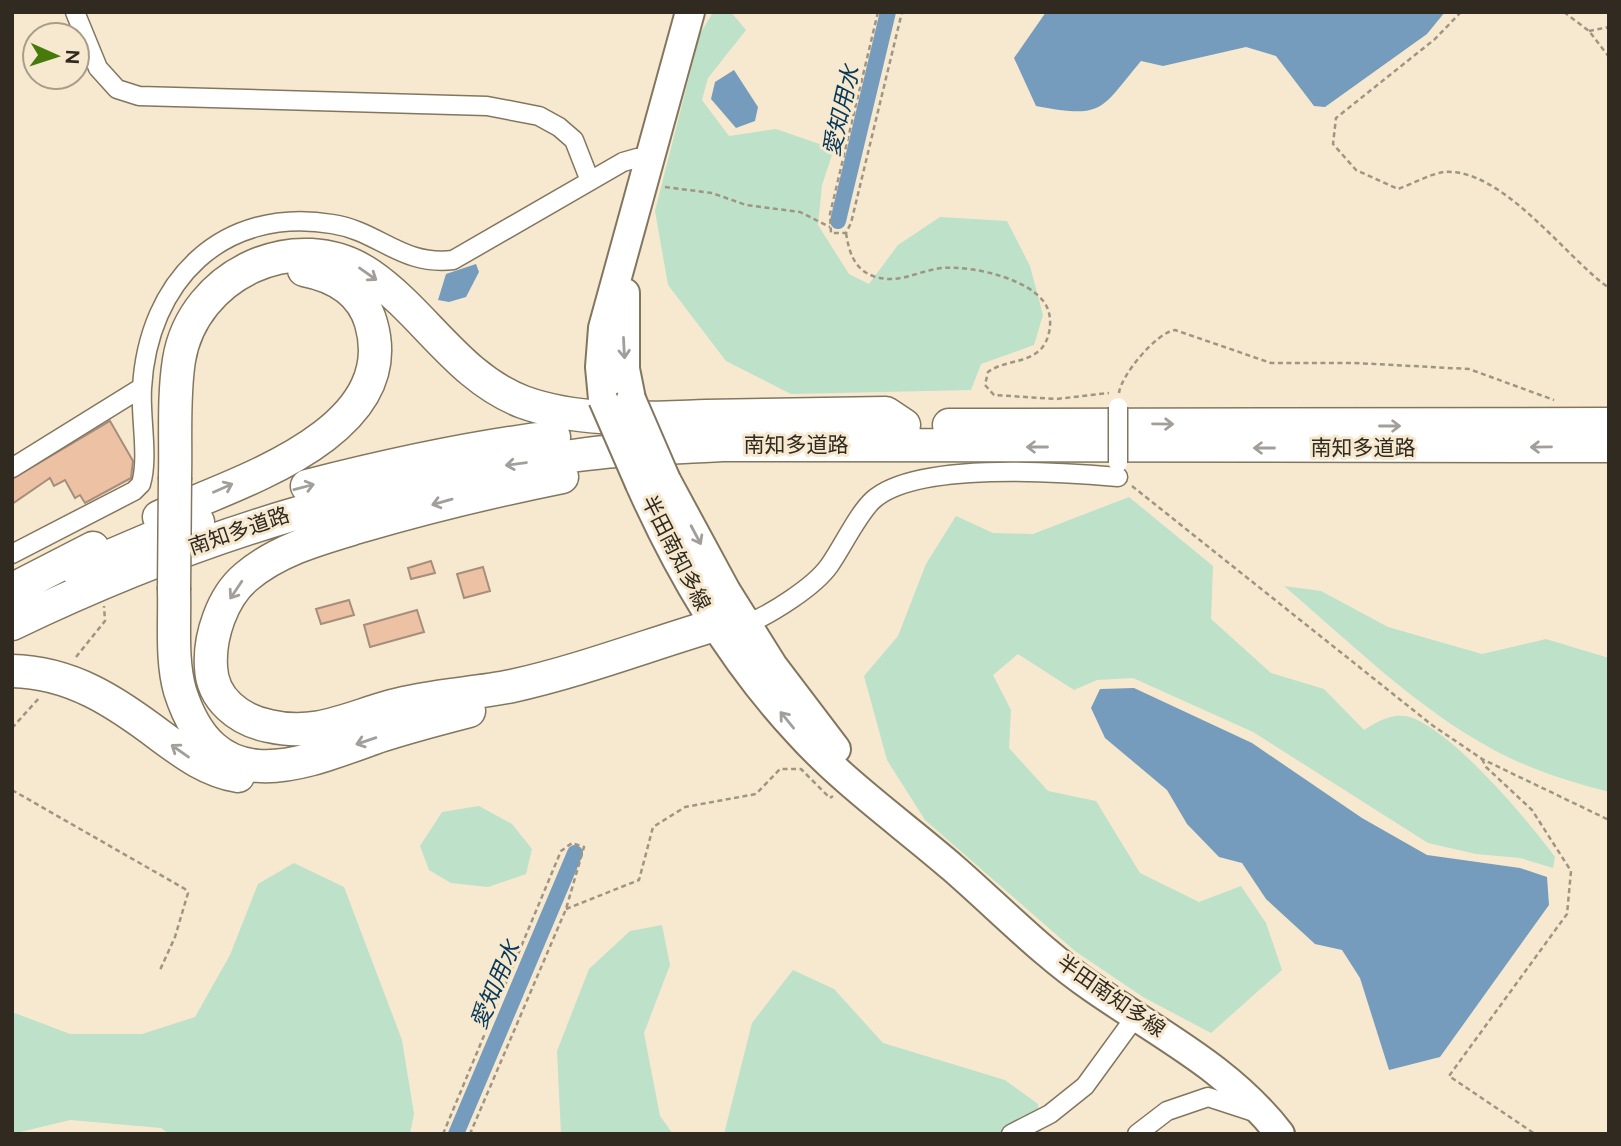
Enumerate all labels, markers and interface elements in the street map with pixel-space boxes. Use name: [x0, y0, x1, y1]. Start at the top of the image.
north arrow: [21, 21, 91, 91]
text: N: [61, 49, 84, 65]
water label: 愛知用水: [817, 60, 866, 159]
one-way arrow: [358, 267, 377, 281]
one-way arrow: [618, 336, 631, 359]
one-way arrow: [1151, 417, 1174, 431]
one-way arrow: [1378, 419, 1401, 433]
street label: 南知多道路: [744, 432, 849, 457]
street label: 南知多道路: [1311, 435, 1416, 460]
one-way arrow: [1025, 440, 1048, 454]
one-way arrow: [1529, 440, 1552, 454]
one-way arrow: [1253, 441, 1276, 455]
one-way arrow: [505, 458, 528, 471]
one-way arrow: [292, 480, 315, 493]
one-way arrow: [212, 481, 233, 494]
street label: 半田南知多線: [637, 491, 716, 615]
one-way arrow: [431, 496, 454, 509]
street label: 南知多道路: [185, 502, 293, 559]
one-way arrow: [689, 525, 703, 545]
one-way arrow: [229, 579, 243, 599]
one-way arrow: [780, 711, 795, 729]
one-way arrow: [356, 736, 378, 748]
one-way arrow: [171, 744, 190, 758]
water label: 愛知用水: [464, 934, 527, 1033]
street label: 半田南知多線: [1053, 949, 1170, 1042]

